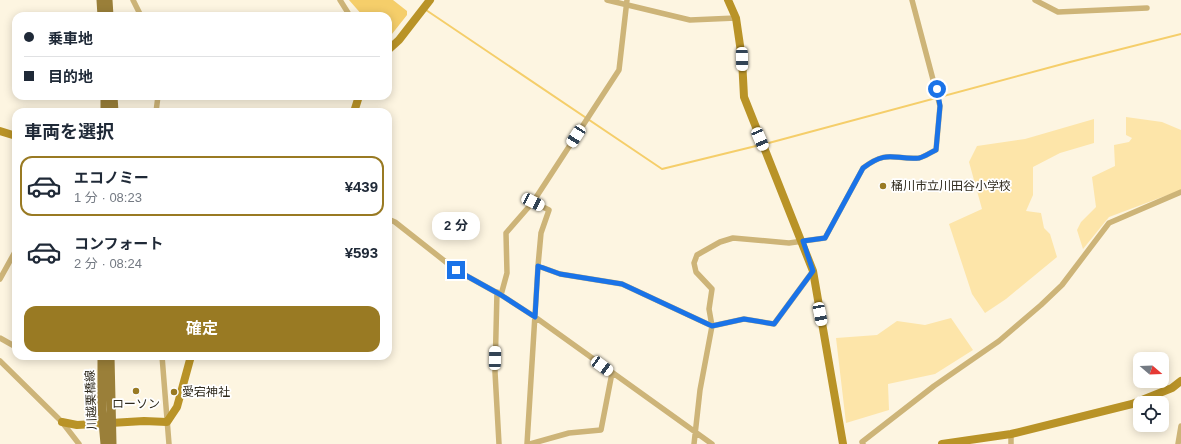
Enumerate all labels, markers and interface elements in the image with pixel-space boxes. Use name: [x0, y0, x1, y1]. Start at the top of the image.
text: 乗車地: [48, 30, 93, 47]
car: [736, 47, 748, 71]
text: 目的地: [48, 68, 93, 85]
route start: [928, 80, 946, 98]
text: 車両を選択: [24, 122, 114, 142]
car: [564, 123, 588, 149]
car: [750, 126, 770, 152]
icon: car: [26, 168, 62, 204]
text: エコノミー: [74, 169, 149, 186]
text: ¥439: [345, 178, 378, 195]
place label: 桶川市立川田谷小学校: [891, 179, 1011, 193]
marker: 桶川市立川田谷小学校: [878, 181, 888, 191]
text: 1 分 · 08:23: [74, 190, 142, 205]
car: [520, 191, 546, 213]
callout: 2 分: [432, 212, 480, 240]
text: 2 分: [444, 218, 468, 233]
icon: car: [26, 234, 62, 270]
text: コンフォート: [74, 235, 164, 252]
text: ¥593: [345, 244, 378, 261]
text: 2 分 · 08:24: [74, 256, 142, 271]
route end: [447, 261, 465, 279]
car: [812, 301, 828, 327]
button: 確定: [24, 306, 380, 352]
car: [489, 346, 501, 370]
north arrow: [1133, 352, 1169, 388]
map controls: [1133, 352, 1169, 432]
car: [589, 354, 615, 378]
street label: 川越栗橋線: [83, 370, 99, 430]
place label: 愛宕神社: [182, 385, 230, 399]
marker: ローソン: [131, 386, 141, 396]
marker: 愛宕神社: [169, 387, 179, 397]
button: locate: [1133, 396, 1169, 432]
place label: ローソン: [112, 397, 160, 411]

